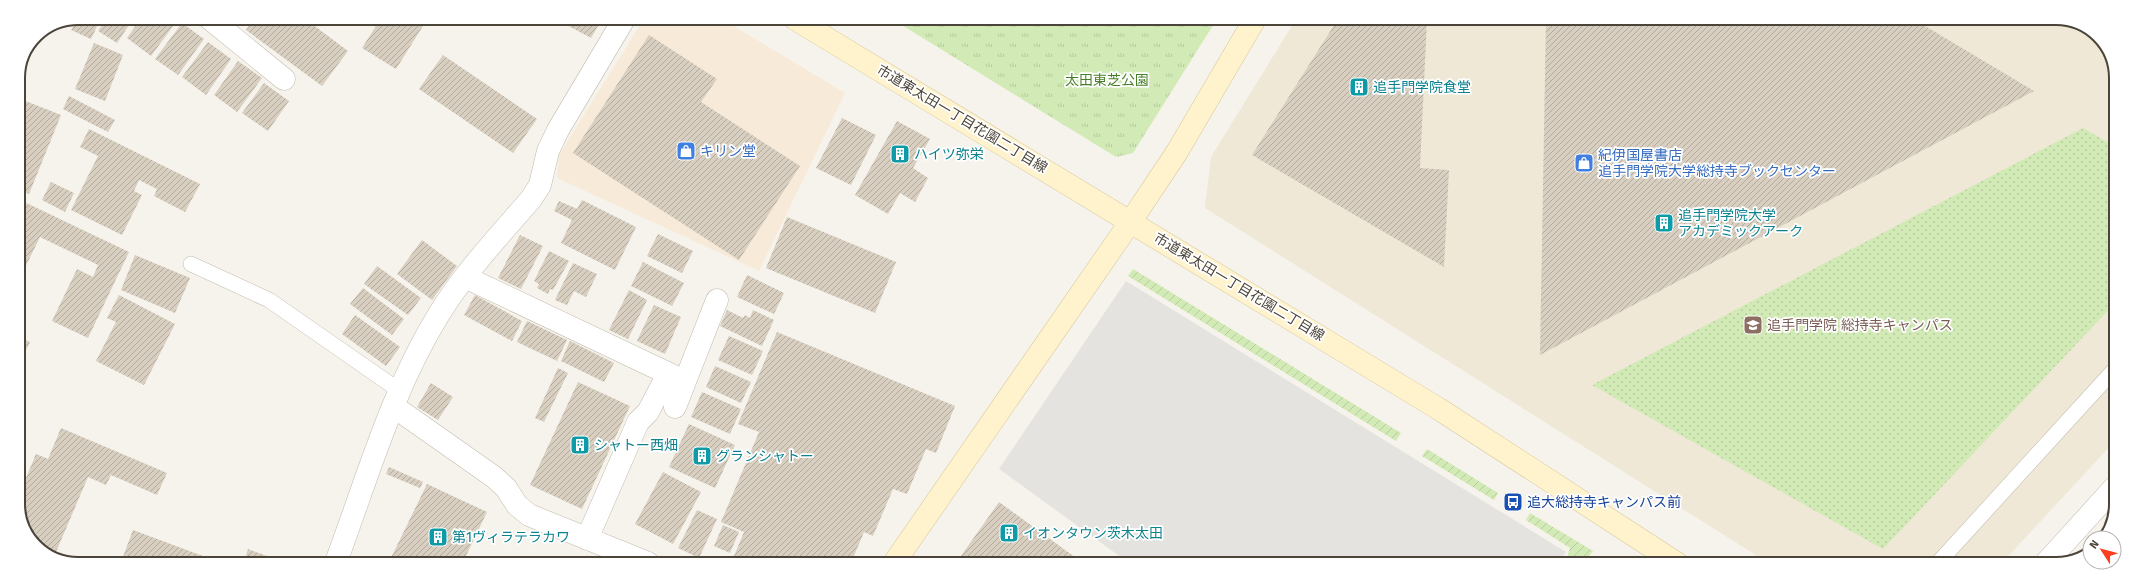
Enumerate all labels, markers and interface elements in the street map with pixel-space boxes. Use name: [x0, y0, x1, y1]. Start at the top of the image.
street label: 市道東太田一丁目花園二丁目線: [874, 61, 1050, 177]
park label: 太田東芝公園: [1065, 72, 1149, 89]
building icon: 追手門学院食堂: [1348, 76, 1370, 98]
place label: 追手門学院食堂: [1373, 79, 1471, 96]
shop icon: キリン堂: [675, 140, 697, 162]
place label: キリン堂: [700, 143, 756, 160]
building icon: ハイツ弥栄: [889, 143, 911, 165]
place label: ハイツ弥栄: [914, 146, 984, 163]
place label: 紀伊国屋書店 追手門学院大学総持寺ブックセンター: [1598, 147, 1836, 180]
shop icon: 紀伊国屋書店 追手門学院大学総持寺ブックセンター: [1573, 152, 1595, 174]
place label: 追手門学院大学 アカデミックアーク: [1678, 207, 1803, 240]
building icon: 追手門学院大学 アカデミックアーク: [1653, 212, 1675, 234]
street label: 市道東太田一丁目花園二丁目線: [1151, 229, 1327, 345]
school or university icon: 追手門学院 総持寺キャンパス: [1742, 314, 1764, 336]
place label: 追手門学院 総持寺キャンパス: [1767, 317, 1953, 334]
building icon: シャトー西畑: [569, 434, 591, 456]
place label: シャトー西畑: [594, 437, 678, 454]
building icon: グランシャトー: [691, 445, 713, 467]
place label: グランシャトー: [716, 448, 814, 465]
bus stop icon: 追大総持寺キャンパス前: [1502, 491, 1524, 513]
place label: 追大総持寺キャンパス前: [1527, 494, 1681, 511]
building icon: イオンタウン茨木太田: [998, 522, 1020, 544]
place label: イオンタウン茨木太田: [1023, 525, 1163, 542]
building icon: 第1ヴィラテラカワ: [427, 526, 449, 548]
place label: 第1ヴィラテラカワ: [452, 529, 570, 546]
north arrow: [2082, 530, 2122, 570]
text: N: [2087, 538, 2102, 551]

